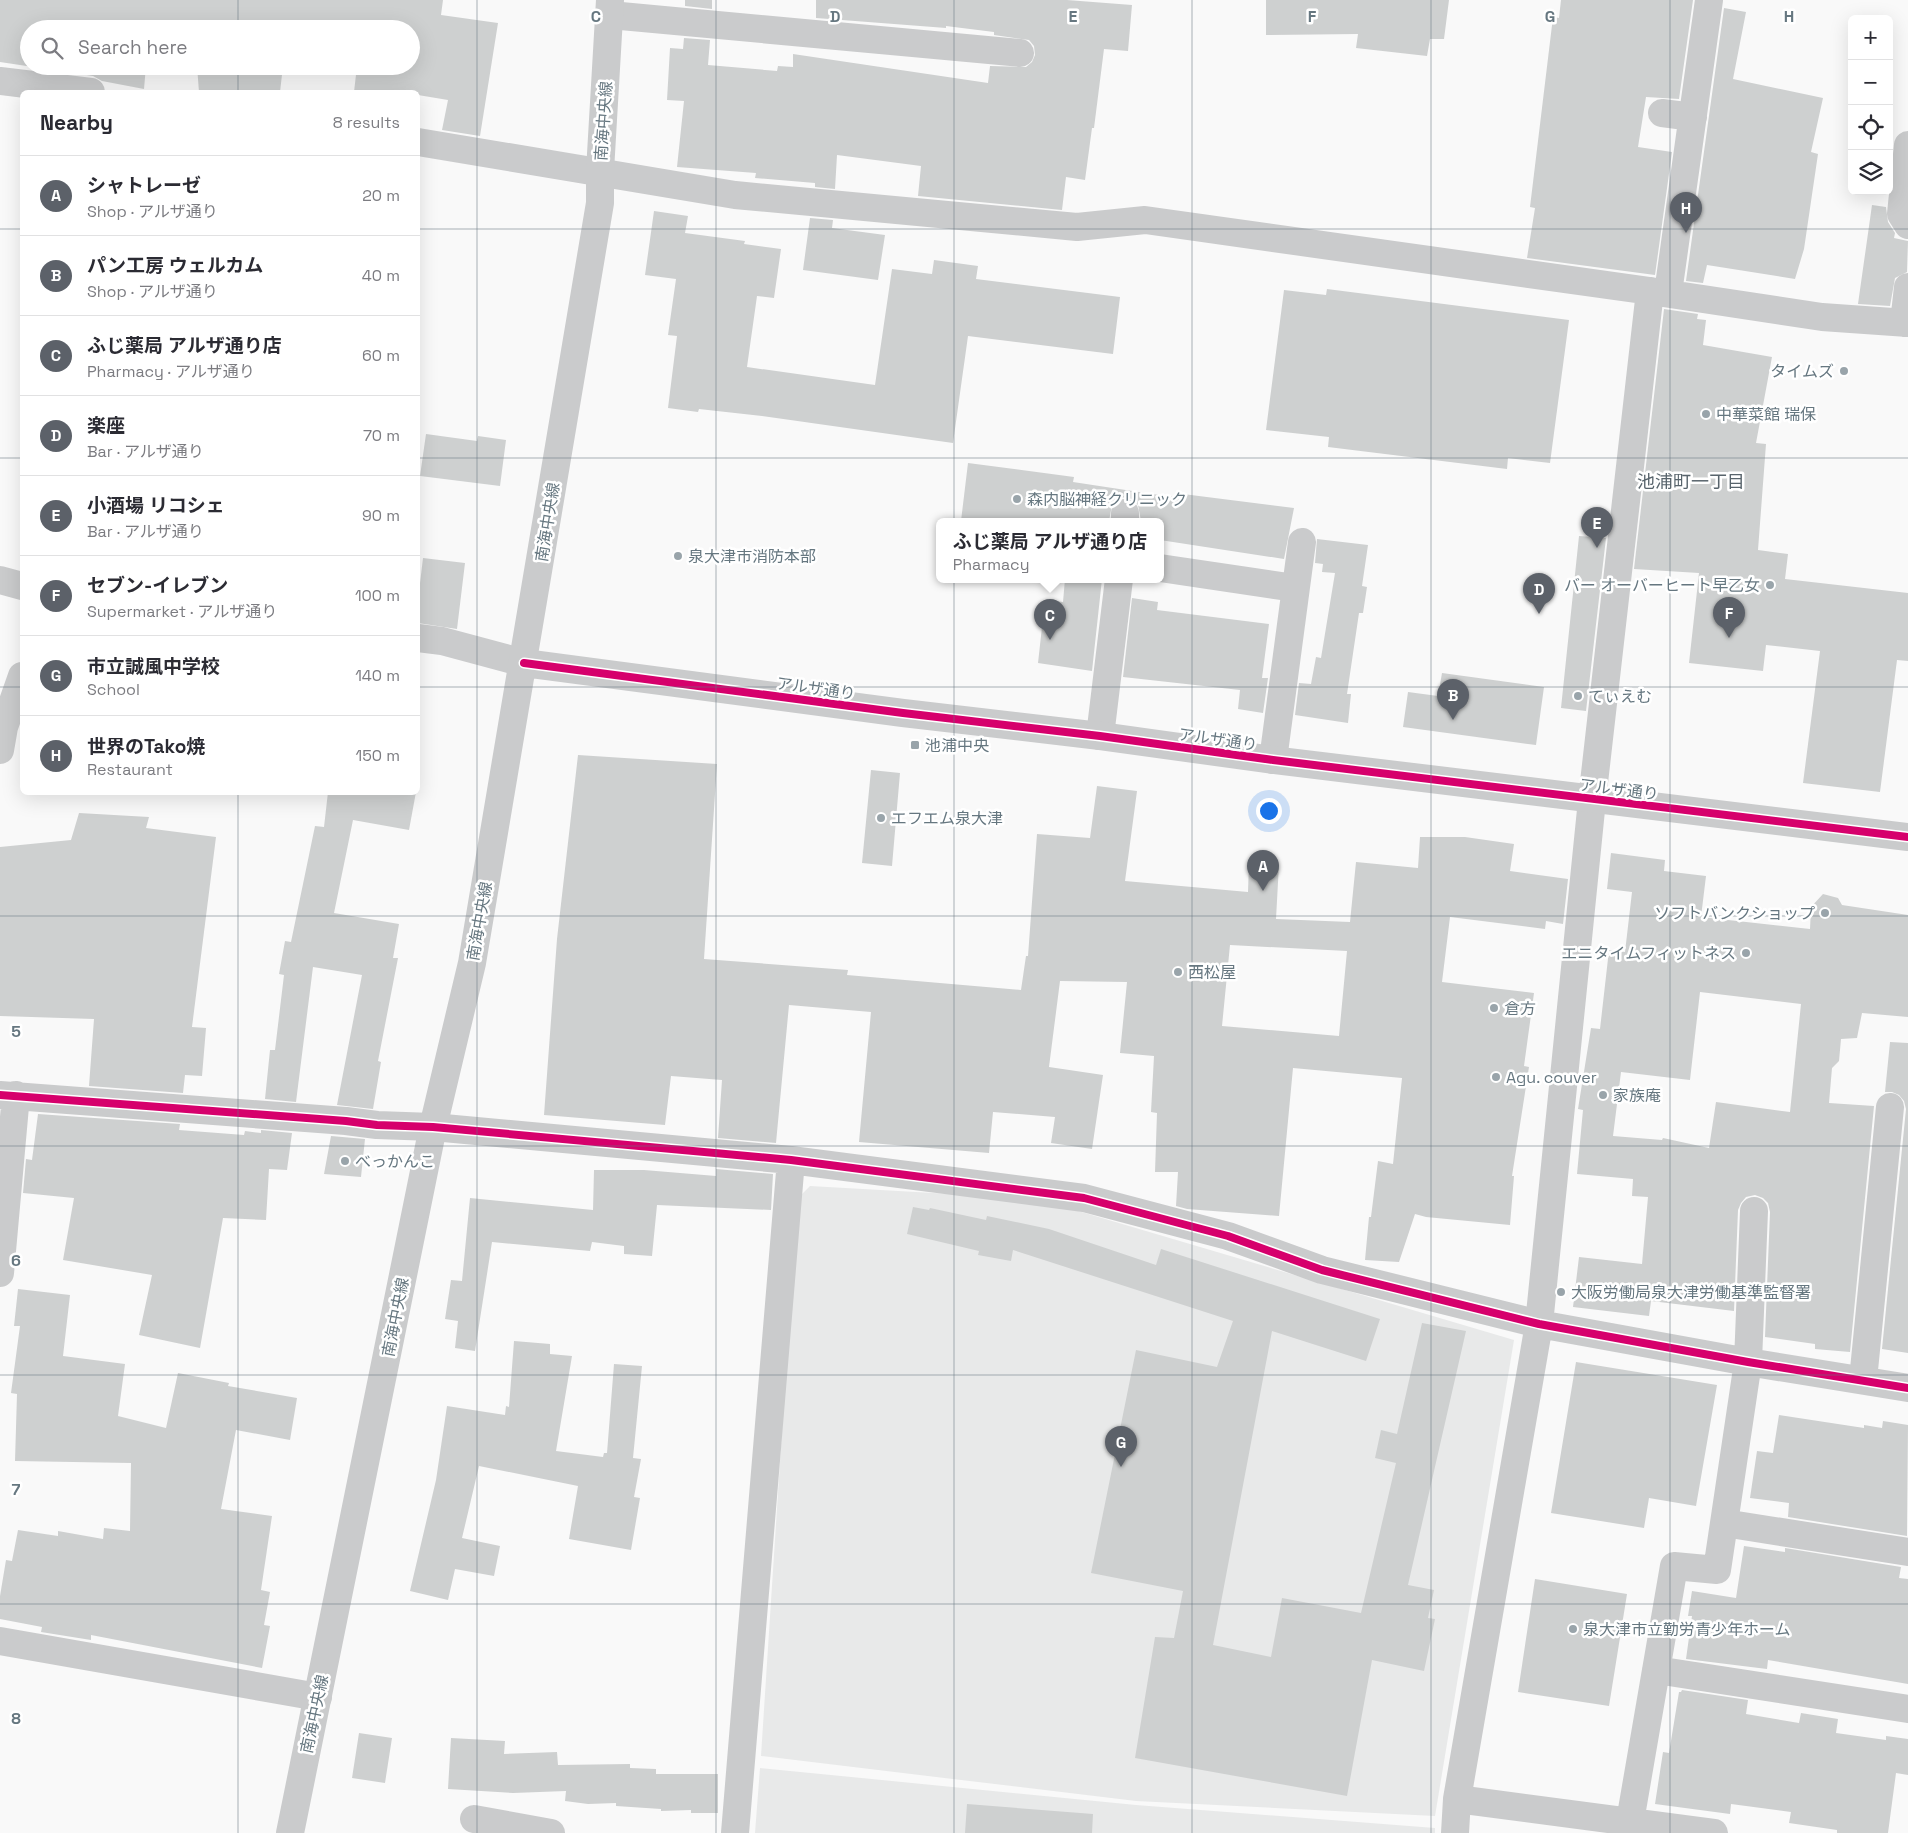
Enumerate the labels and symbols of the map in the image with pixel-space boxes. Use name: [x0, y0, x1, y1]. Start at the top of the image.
text: C: [591, 6, 601, 27]
text: D: [830, 6, 840, 27]
text: E: [1069, 6, 1078, 27]
text: F: [1308, 6, 1317, 27]
text: G: [1545, 6, 1555, 27]
text: H: [1784, 6, 1794, 27]
street label: 南海中央線: [590, 80, 617, 162]
pin: H: [1670, 192, 1702, 233]
place label: タイムズ: [1770, 361, 1834, 382]
marker: タイムズ: [1838, 365, 1850, 377]
place label: 中華菜館 瑞保: [1716, 404, 1816, 425]
marker: 中華菜館 瑞保: [1700, 408, 1712, 420]
district label: 池浦町一丁目: [1637, 470, 1745, 493]
street label: 南海中央線: [531, 481, 564, 563]
place label: 森内脳神経クリニック: [1027, 489, 1187, 510]
marker: 森内脳神経クリニック: [1011, 493, 1023, 505]
pin: E: [1581, 507, 1613, 548]
place label: 泉大津市消防本部: [688, 546, 816, 567]
marker: 泉大津市消防本部: [672, 550, 684, 562]
pin: D: [1523, 573, 1555, 614]
place label: バー オーバーヒート早乙女: [1564, 575, 1760, 596]
marker: バー オーバーヒート早乙女: [1764, 579, 1776, 591]
pin: F: [1713, 597, 1745, 638]
pin: C: [1034, 599, 1066, 640]
street label: アルザ通り: [775, 673, 857, 704]
pin: B: [1437, 679, 1469, 720]
place label: てぃえむ: [1588, 686, 1652, 707]
marker: てぃえむ: [1572, 690, 1584, 702]
street label: アルザ通り: [1177, 724, 1259, 755]
place label: 池浦中央: [925, 735, 989, 756]
marker: 池浦中央: [909, 739, 921, 751]
street label: アルザ通り: [1578, 774, 1660, 805]
your location: [1256, 798, 1282, 824]
place label: エフエム泉大津: [891, 808, 1003, 829]
marker: エフエム泉大津: [875, 812, 887, 824]
pin: A: [1247, 850, 1279, 891]
street label: 南海中央線: [462, 880, 497, 962]
place label: ソフトバンクショップ: [1654, 903, 1815, 924]
marker: ソフトバンクショップ: [1819, 907, 1831, 919]
place label: エニタイムフィットネス: [1562, 943, 1736, 964]
marker: エニタイムフィットネス: [1740, 947, 1752, 959]
place label: 西松屋: [1188, 962, 1236, 983]
marker: 西松屋: [1172, 966, 1184, 978]
place label: 倉方: [1504, 998, 1536, 1019]
marker: 倉方: [1488, 1002, 1500, 1014]
text: 5: [11, 1021, 21, 1042]
place label: Agu. couver: [1506, 1067, 1597, 1088]
marker: Agu. couver: [1490, 1071, 1502, 1083]
place label: 家族庵: [1613, 1085, 1661, 1106]
marker: 家族庵: [1597, 1089, 1609, 1101]
place label: べっかんこ: [355, 1151, 435, 1172]
marker: べっかんこ: [339, 1155, 351, 1167]
text: 6: [11, 1250, 21, 1271]
street label: 南海中央線: [378, 1276, 413, 1358]
place label: 大阪労働局泉大津労働基準監督署: [1571, 1282, 1811, 1303]
marker: 大阪労働局泉大津労働基準監督署: [1555, 1286, 1567, 1298]
pin: G: [1105, 1426, 1137, 1467]
text: 7: [12, 1479, 21, 1500]
place label: 泉大津市立勤労青少年ホーム: [1583, 1619, 1791, 1640]
marker: 泉大津市立勤労青少年ホーム: [1567, 1623, 1579, 1635]
street label: 南海中央線: [296, 1673, 333, 1755]
text: 8: [11, 1708, 21, 1729]

